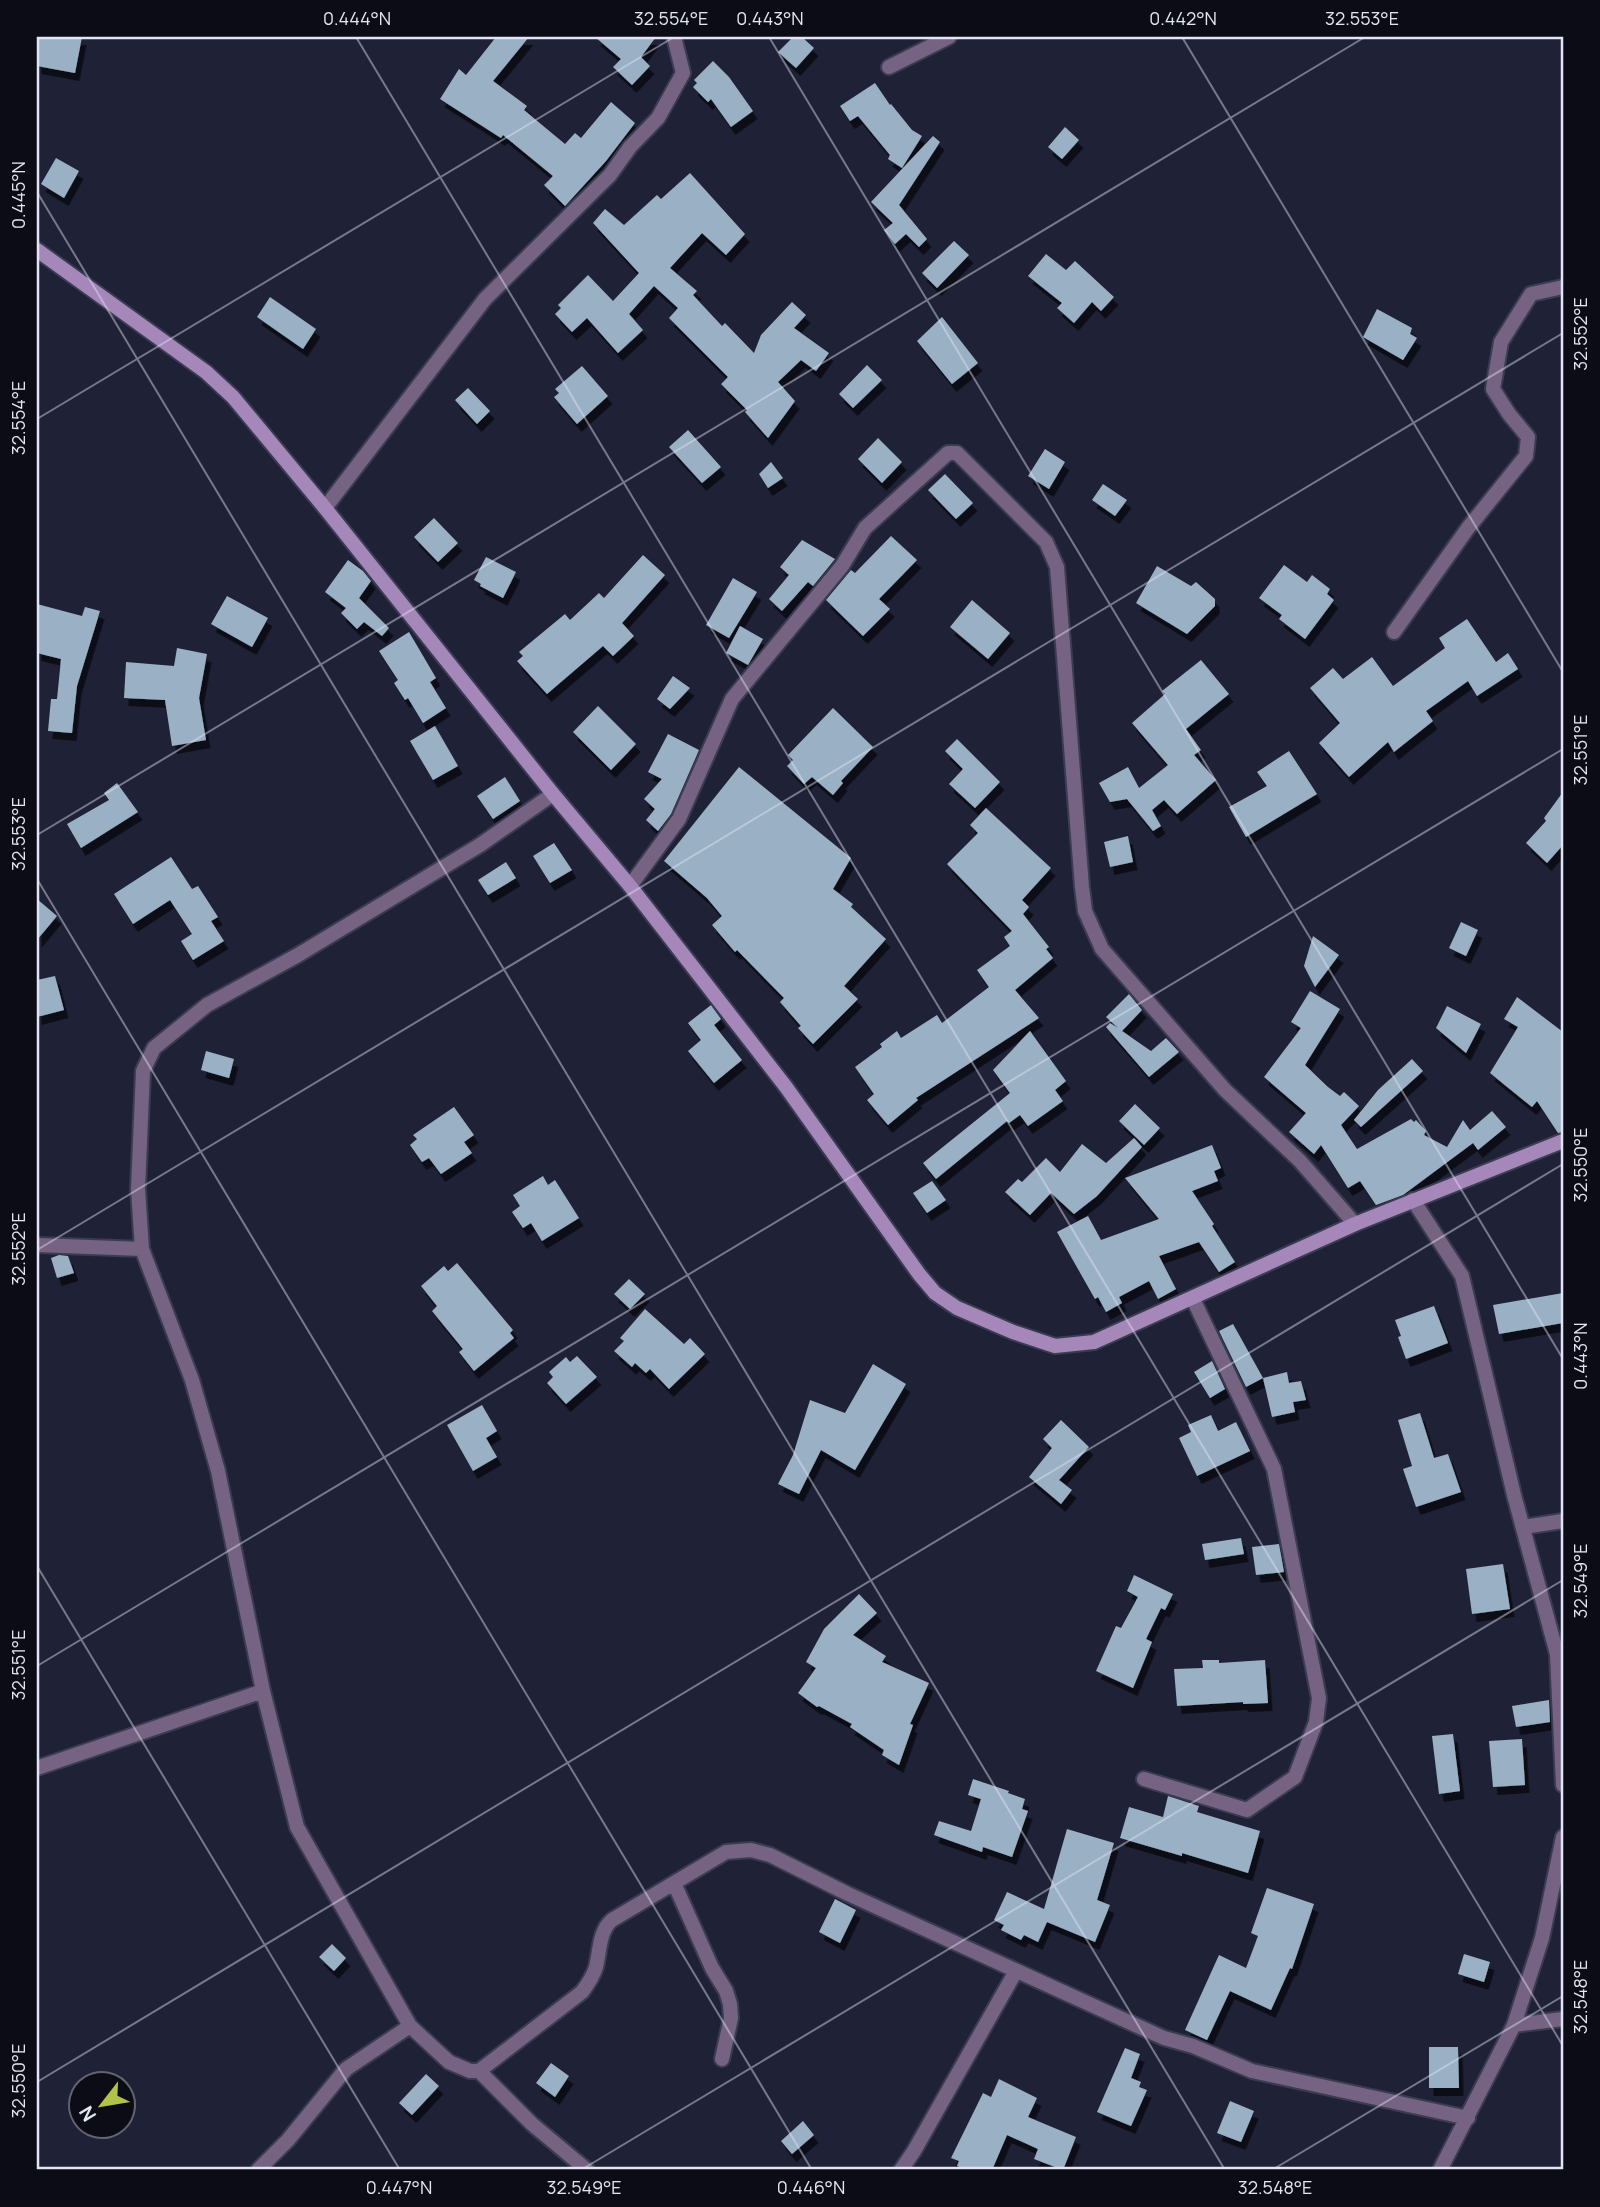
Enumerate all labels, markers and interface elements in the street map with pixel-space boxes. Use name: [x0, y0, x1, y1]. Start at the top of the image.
text: 0.444°N: [323, 6, 391, 30]
text: 32.554°E: [634, 6, 708, 30]
text: 0.443°N: [736, 6, 804, 30]
text: 0.442°N: [1149, 6, 1217, 30]
text: 32.553°E: [1325, 6, 1399, 30]
text: 0.445°N: [6, 161, 30, 229]
text: 32.552°E: [1568, 297, 1592, 371]
text: 32.554°E: [6, 381, 30, 455]
text: 32.551°E: [1568, 715, 1592, 785]
text: 32.553°E: [6, 797, 30, 871]
text: 32.550°E: [1568, 1128, 1592, 1202]
text: 32.552°E: [6, 1212, 30, 1286]
text: 0.443°N: [1568, 1322, 1592, 1390]
text: 32.549°E: [1568, 1543, 1592, 1619]
text: 32.551°E: [6, 1630, 30, 1700]
text: 32.548°E: [1568, 1960, 1592, 2034]
text: 32.550°E: [6, 2044, 30, 2118]
north arrow: [66, 2070, 136, 2140]
text: N: [73, 2101, 102, 2126]
text: 0.447°N: [366, 2175, 432, 2199]
text: 32.549°E: [546, 2175, 622, 2199]
text: 0.446°N: [777, 2175, 845, 2199]
text: 32.548°E: [1238, 2175, 1312, 2199]

